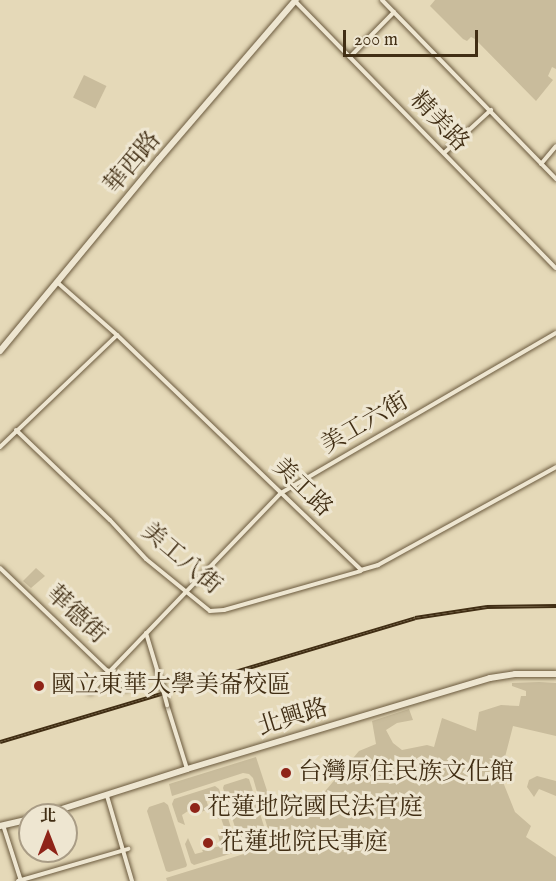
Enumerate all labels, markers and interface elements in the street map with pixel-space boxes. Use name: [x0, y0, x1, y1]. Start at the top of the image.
scale bar: [346, 18, 481, 56]
text: 200 m: [354, 29, 398, 52]
street label: 精美路: [404, 86, 474, 158]
street label: 華西路: [99, 126, 167, 200]
street label: 美工六街: [316, 388, 414, 460]
street label: 美工路: [266, 453, 338, 523]
street label: 美工八街: [135, 517, 227, 601]
street label: 華德街: [40, 580, 112, 650]
place label: 國立東華大學美崙校區: [51, 672, 291, 700]
marker: 國立東華大學美崙校區: [32, 679, 46, 693]
street label: 北興路: [254, 694, 332, 742]
place label: 台灣原住民族文化館: [298, 759, 514, 787]
marker: 台灣原住民族文化館: [279, 766, 293, 780]
place label: 花蓮地院國民法官庭: [207, 794, 423, 822]
marker: 花蓮地院國民法官庭: [188, 801, 202, 815]
north arrow: [18, 803, 78, 863]
text: 北: [40, 807, 56, 827]
place label: 花蓮地院民事庭: [220, 829, 388, 857]
marker: 花蓮地院民事庭: [201, 836, 215, 850]

